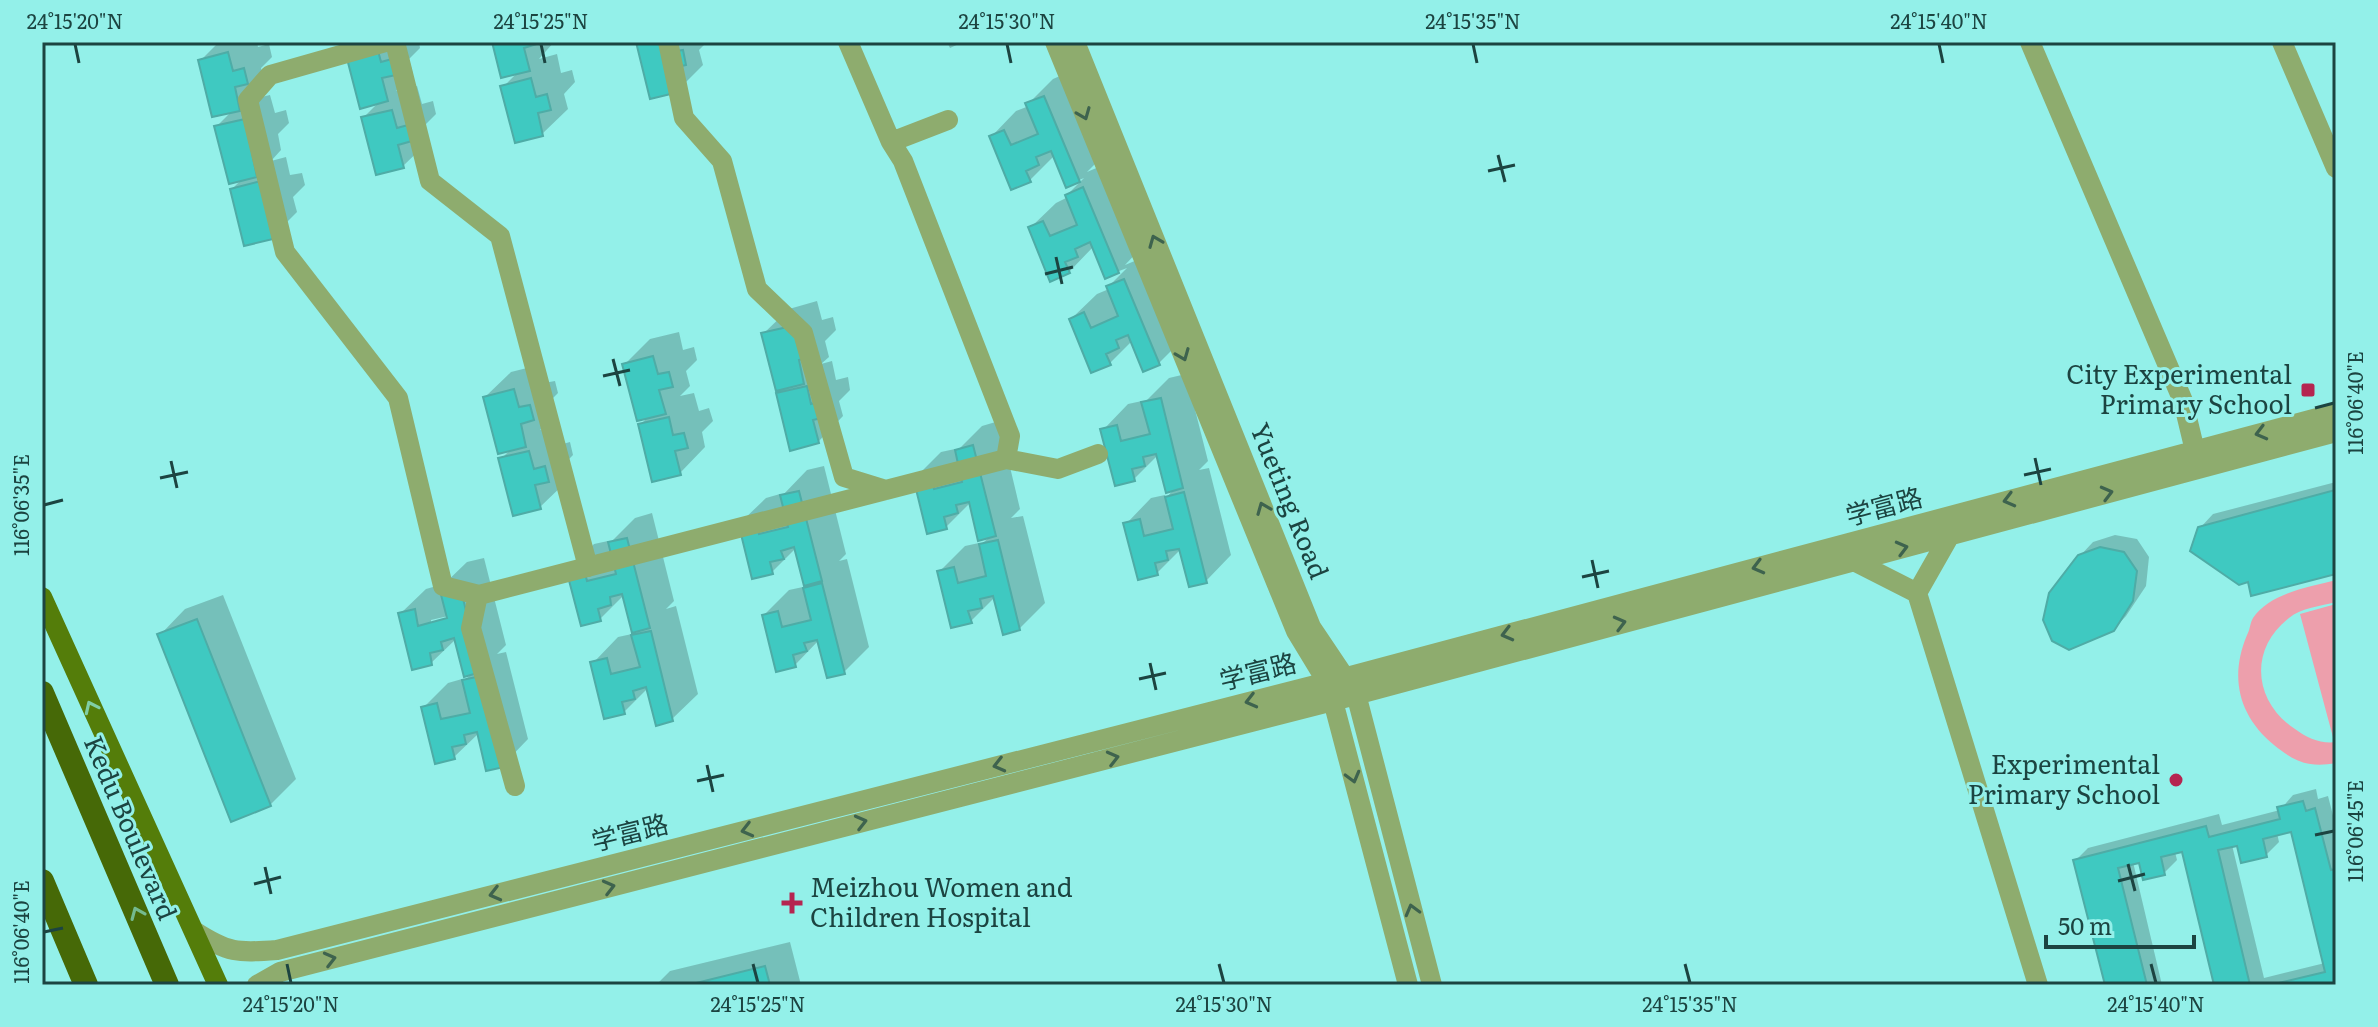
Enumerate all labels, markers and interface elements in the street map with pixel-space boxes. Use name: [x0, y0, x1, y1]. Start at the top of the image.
text: 24°15'20"N: [27, 5, 123, 35]
text: 24°15'25"N: [493, 5, 589, 35]
text: 24°15'30"N: [958, 5, 1056, 35]
text: 24°15'35"N: [1425, 5, 1521, 35]
text: 24°15'40"N: [1890, 5, 1988, 35]
one-way arrow: [1074, 106, 1091, 120]
one-way arrow: [1149, 235, 1165, 249]
one-way arrow: [1173, 347, 1190, 361]
text: 116°06'40"E: [2339, 351, 2369, 455]
place label: City Experimental Primary School: [2066, 353, 2292, 422]
marker: City Experimental Primary School: [2299, 381, 2317, 399]
street label: Yueting Road: [1242, 416, 1340, 584]
one-way arrow: [2254, 424, 2268, 441]
text: 116°06'35"E: [5, 454, 35, 556]
street label: 学富路: [1841, 476, 1926, 534]
one-way arrow: [2099, 486, 2113, 503]
one-way arrow: [2003, 491, 2017, 508]
one-way arrow: [1256, 502, 1273, 516]
one-way arrow: [1895, 541, 1909, 557]
one-way arrow: [1752, 558, 1766, 575]
one-way arrow: [1613, 616, 1627, 632]
one-way arrow: [1500, 625, 1514, 642]
street label: 学富路: [1215, 641, 1300, 698]
one-way arrow: [1245, 692, 1259, 709]
one-way arrow: [85, 701, 101, 716]
street label: Kedu Boulevard: [76, 729, 189, 925]
place label: Experimental Primary School: [1968, 743, 2160, 812]
one-way arrow: [1105, 750, 1119, 767]
one-way arrow: [993, 756, 1007, 773]
one-way arrow: [1344, 769, 1361, 783]
marker: Experimental Primary School: [2167, 771, 2185, 789]
text: 116°06'45"E: [2339, 780, 2369, 882]
street label: 学富路: [587, 802, 672, 859]
one-way arrow: [853, 815, 867, 832]
one-way arrow: [741, 820, 755, 837]
place label: Meizhou Women and Children Hospital: [810, 866, 1073, 935]
text: 116°06'40"E: [5, 880, 35, 984]
one-way arrow: [602, 880, 615, 897]
one-way arrow: [489, 884, 503, 901]
marker: Meizhou Women and Children Hospital: [781, 892, 803, 914]
scale bar: [2046, 899, 2194, 949]
one-way arrow: [1405, 903, 1422, 917]
one-way arrow: [130, 907, 146, 921]
text: 50 m: [2058, 907, 2112, 942]
one-way arrow: [323, 951, 337, 968]
text: 24°15'20"N: [243, 988, 339, 1018]
text: 24°15'25"N: [710, 988, 806, 1018]
text: 24°15'30"N: [1175, 988, 1273, 1018]
text: 24°15'35"N: [1642, 988, 1738, 1018]
text: 24°15'40"N: [2107, 988, 2205, 1018]

